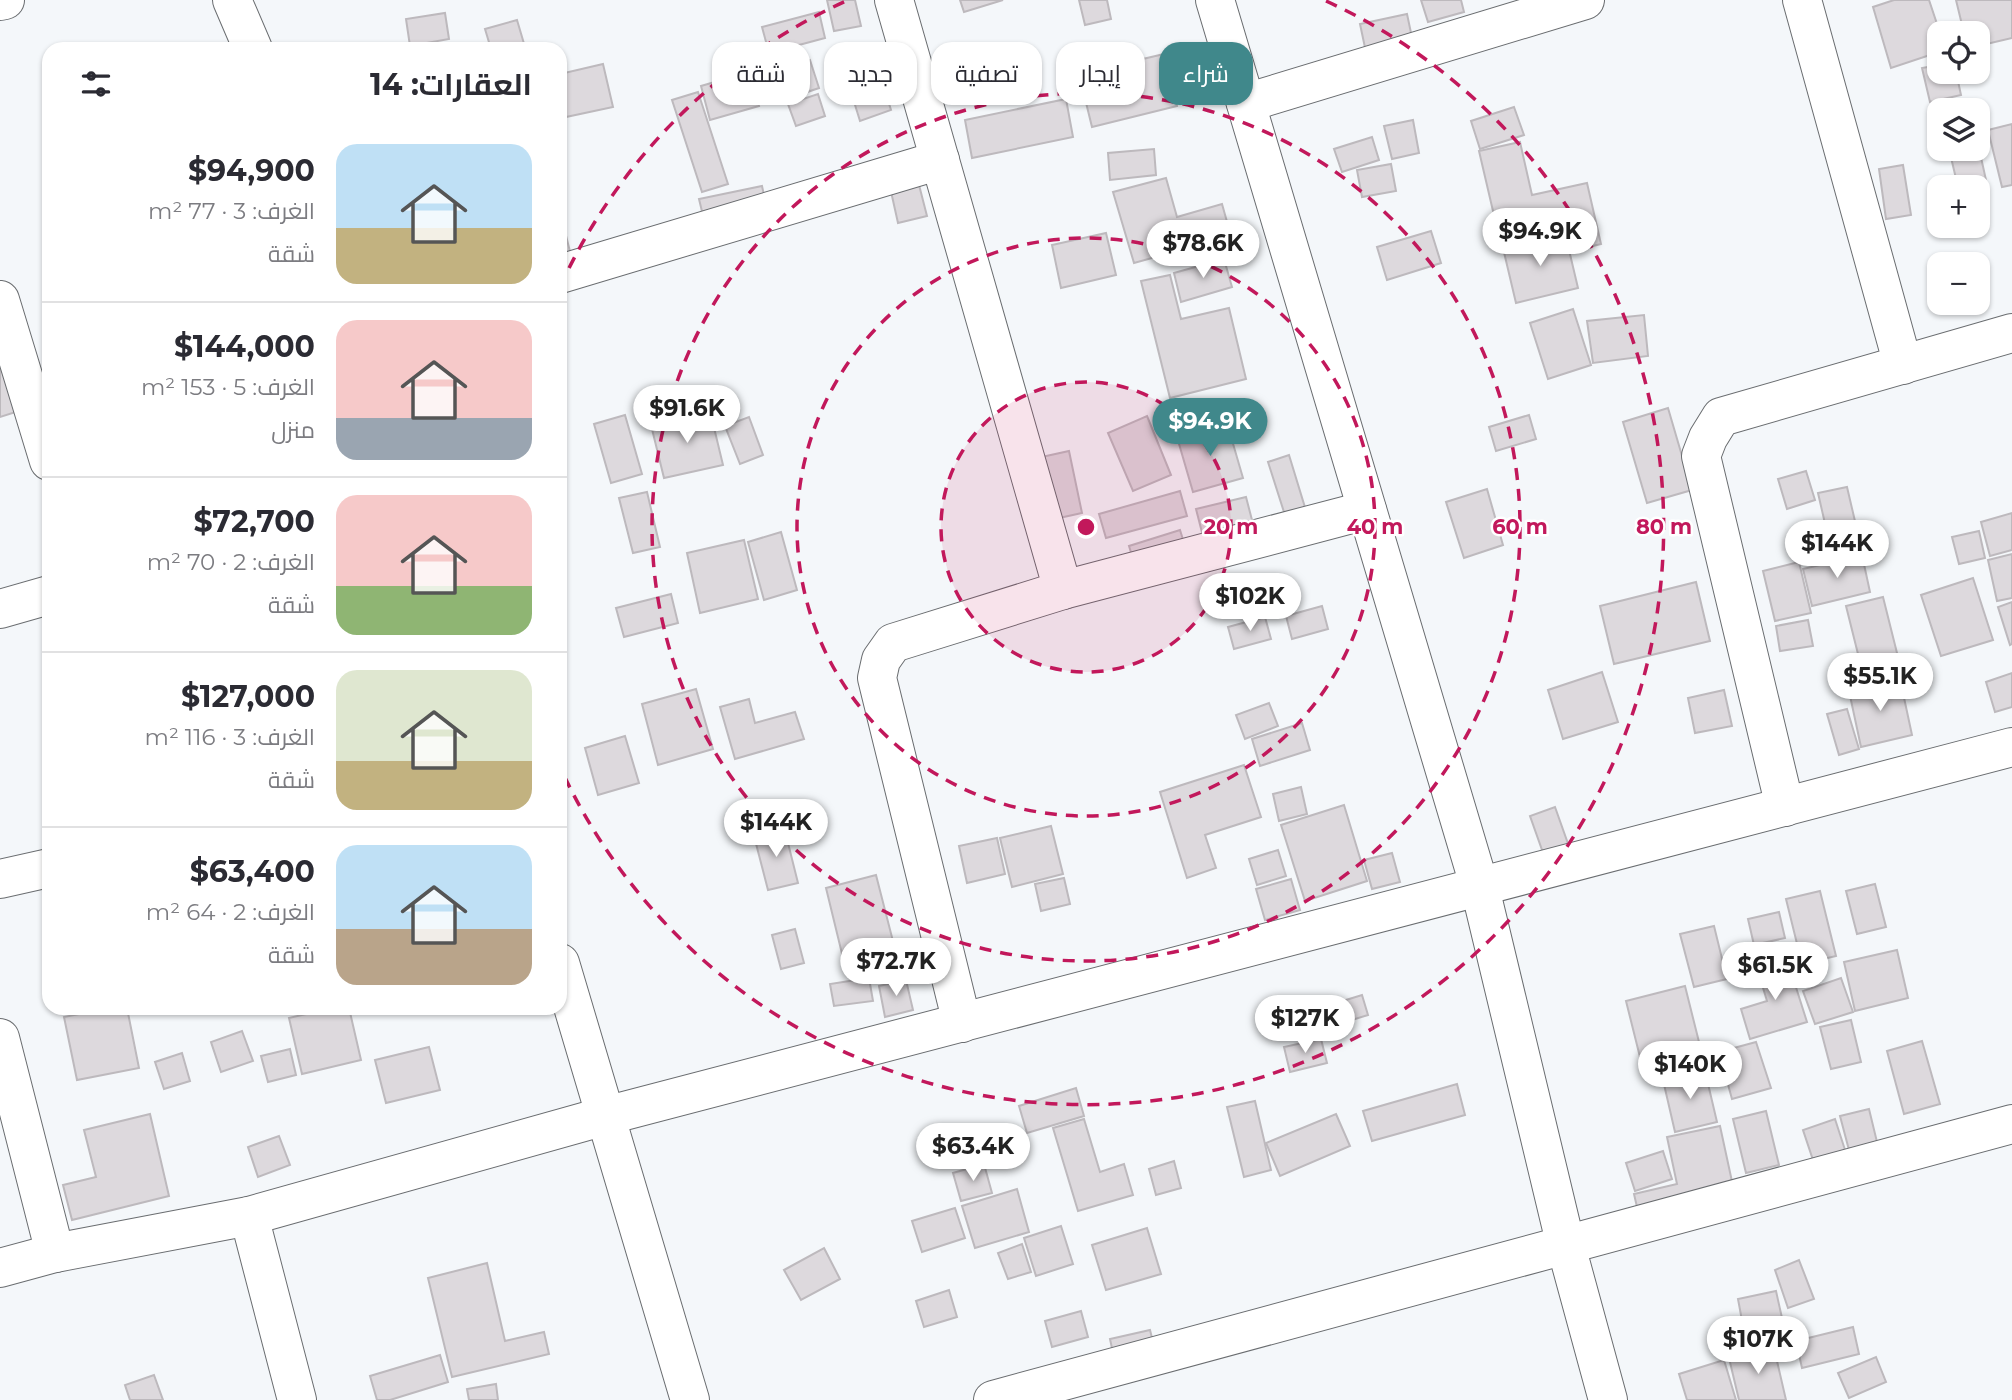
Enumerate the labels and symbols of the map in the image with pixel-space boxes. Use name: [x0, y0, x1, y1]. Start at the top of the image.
pin: $94.9K: [1483, 208, 1597, 268]
pin: $78.6K: [1146, 220, 1260, 280]
pin: $91.6K: [630, 386, 744, 445]
pin: $94.9K: [1153, 398, 1267, 458]
text: 20 m: [1204, 514, 1258, 539]
text: 40 m: [1347, 514, 1403, 539]
text: 60 m: [1492, 514, 1548, 539]
text: 80 m: [1636, 514, 1692, 539]
centre of rings: [1074, 515, 1098, 539]
pin: $144K: [1788, 520, 1886, 580]
pin: $102K: [1201, 574, 1299, 633]
pin: $55.1K: [1823, 654, 1937, 713]
pin: $144K: [727, 800, 825, 859]
pin: $72.7K: [839, 939, 953, 998]
pin: $61.5K: [1718, 942, 1832, 1002]
pin: $127K: [1256, 996, 1354, 1055]
pin: $140K: [1641, 1042, 1739, 1101]
pin: $63.4K: [916, 1124, 1030, 1183]
pin: $107K: [1709, 1316, 1807, 1376]

